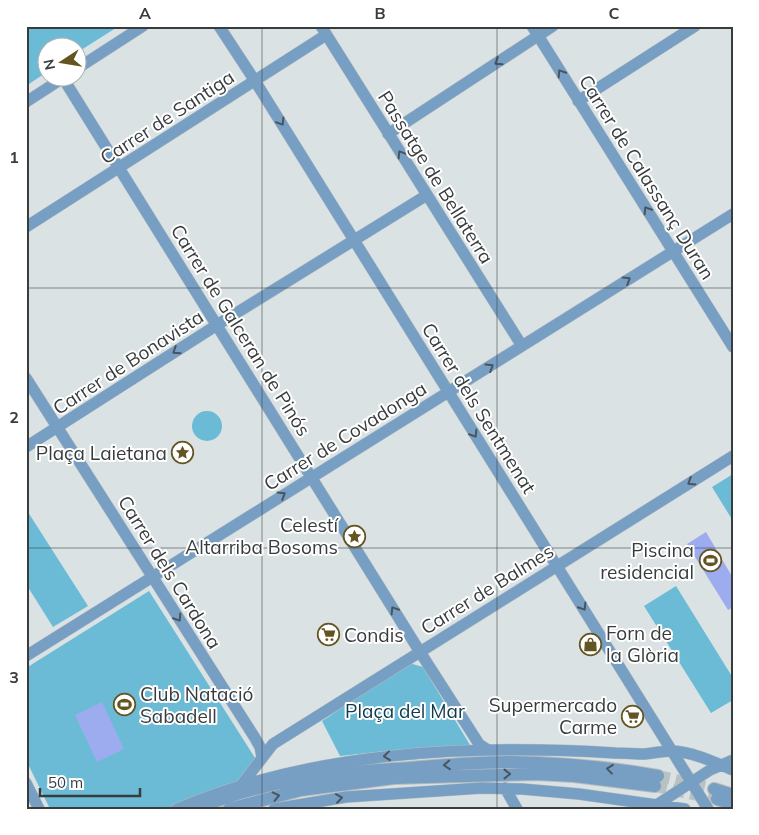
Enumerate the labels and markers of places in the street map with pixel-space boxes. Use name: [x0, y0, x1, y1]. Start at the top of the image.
place label: Plaça Laietana: [36, 441, 167, 465]
place icon: Plaça Laietana: [171, 441, 195, 465]
place label: Celestí Altarriba Bosoms: [185, 513, 339, 559]
place icon: Celestí Altarriba Bosoms: [342, 524, 366, 548]
place label: Piscina residencial: [600, 538, 694, 584]
sports icon: Piscina residencial: [698, 549, 722, 573]
place label: Forn de la Glòria: [606, 621, 679, 667]
supermarket icon: Condis: [316, 623, 340, 647]
place label: Condis: [344, 623, 404, 647]
shop icon: Forn de la Glòria: [578, 632, 602, 656]
place label: Club Natació Sabadell: [140, 682, 253, 728]
sports icon: Club Natació Sabadell: [112, 693, 136, 717]
place label: Supermercado Carme: [489, 693, 617, 739]
supermarket icon: Supermercado Carme: [621, 704, 645, 728]

